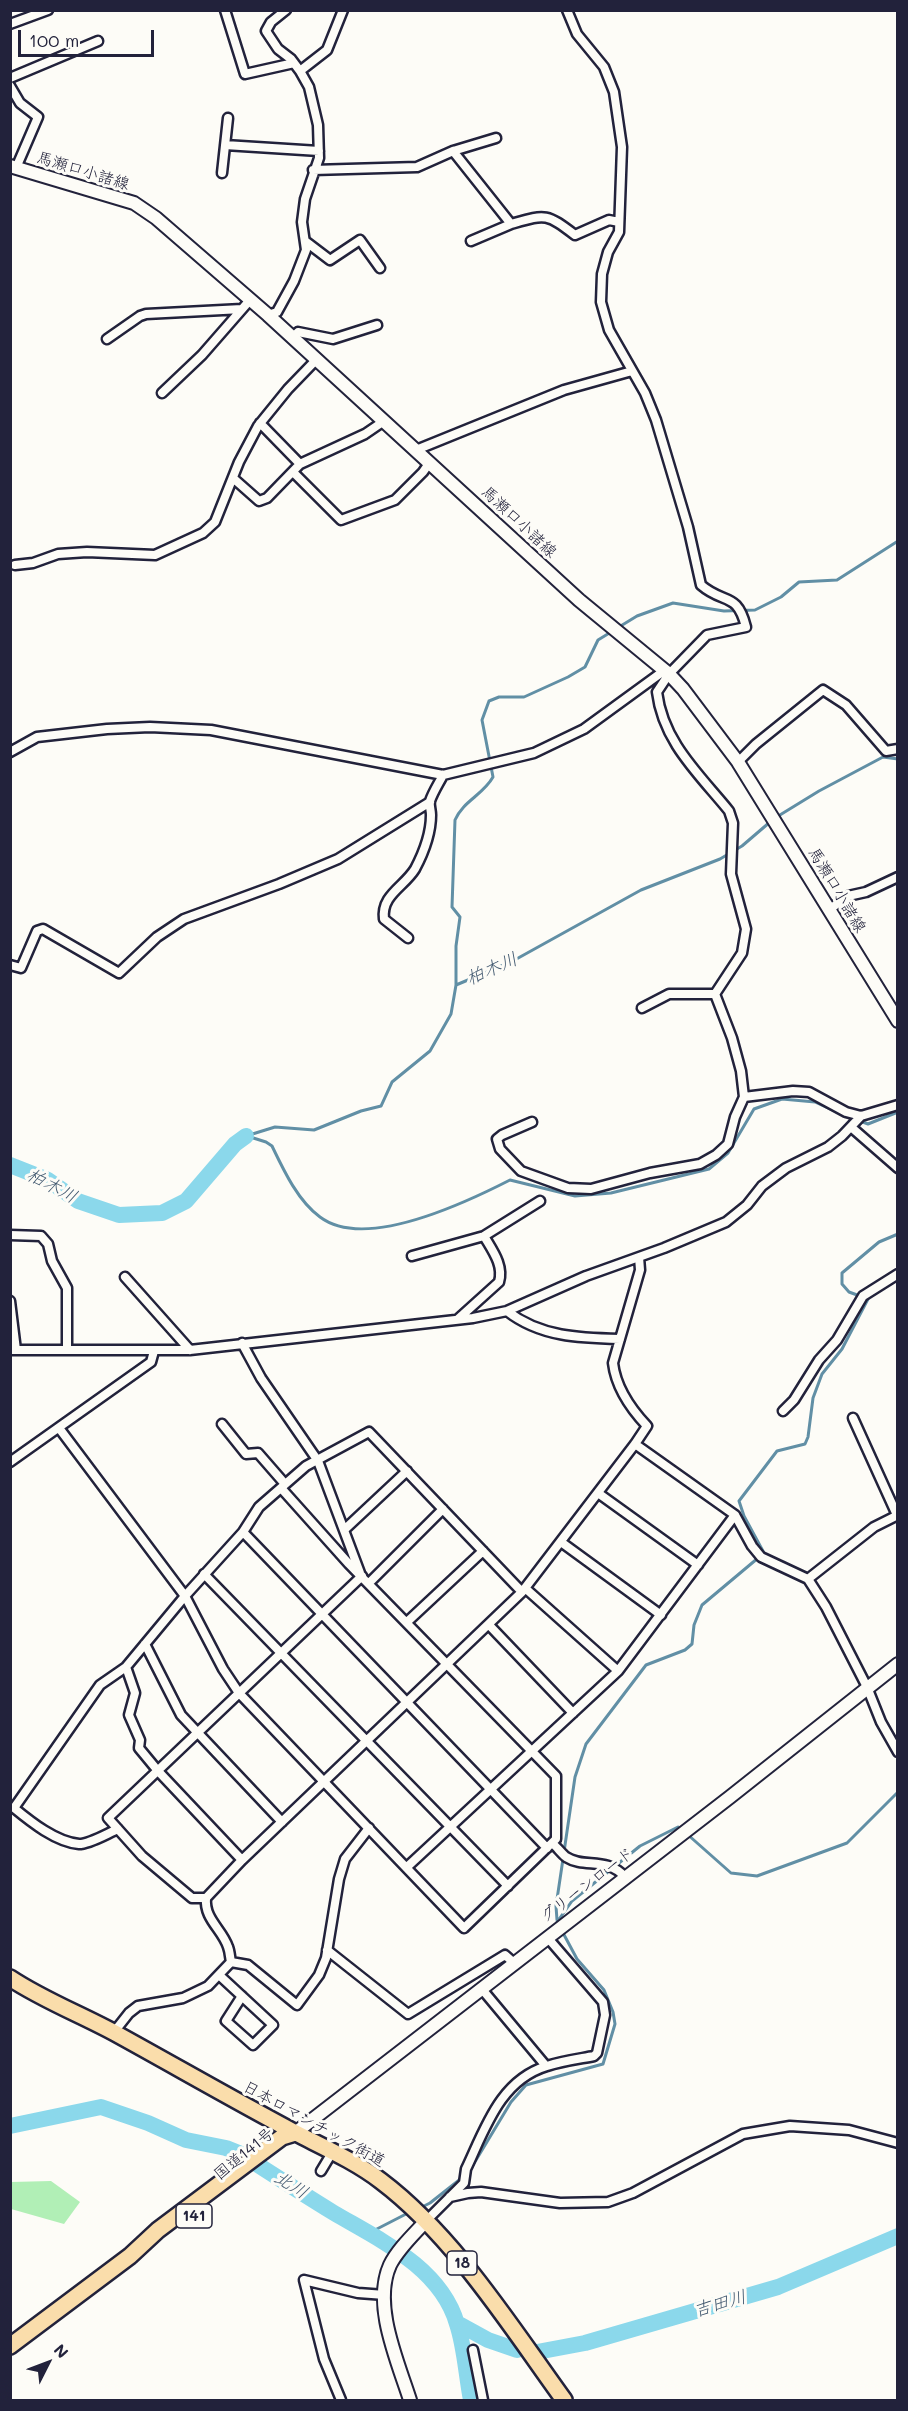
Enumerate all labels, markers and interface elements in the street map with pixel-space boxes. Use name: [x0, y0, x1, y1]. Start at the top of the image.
scale bar: [21, 18, 158, 56]
text: 100 m: [29, 28, 79, 52]
street label: 馬瀬口小諸線: [34, 148, 132, 194]
street label: 馬瀬口小諸線: [477, 482, 561, 562]
street label: 馬瀬口小諸線: [804, 844, 870, 936]
water label: 柏木川: [463, 948, 521, 990]
water label: 柏木川: [23, 1164, 81, 1208]
street label: グリーンロード: [536, 1844, 638, 1926]
street label: 日本ロマンチック街道: [239, 2077, 389, 2171]
street label: 国道141号: [210, 2124, 278, 2184]
water label: 北川: [270, 2166, 312, 2204]
road number: 141: [176, 2204, 212, 2228]
road number: 18: [447, 2251, 477, 2275]
water label: 吉田川: [691, 2286, 749, 2322]
north arrow: [18, 2333, 78, 2393]
text: N: [50, 2339, 74, 2362]

